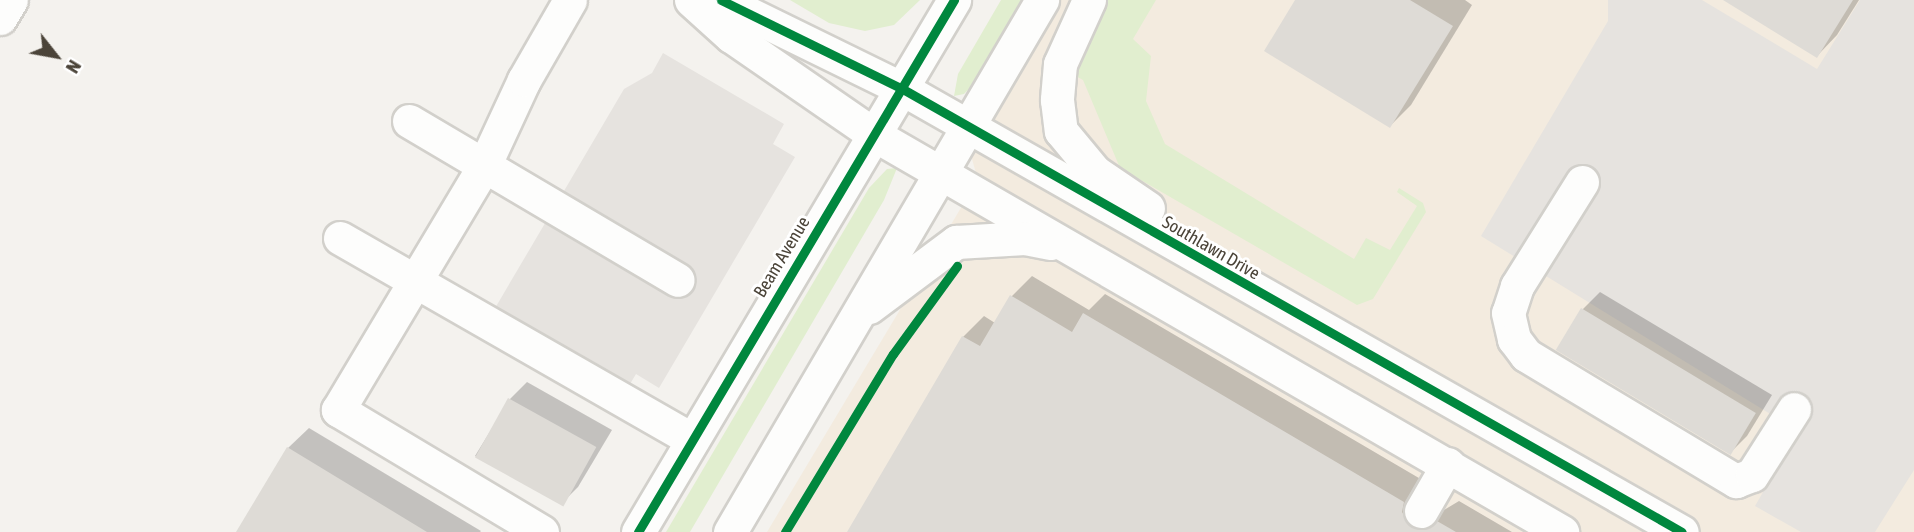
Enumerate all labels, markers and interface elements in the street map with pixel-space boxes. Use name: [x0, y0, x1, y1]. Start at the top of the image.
north arrow: [21, 21, 91, 91]
text: N: [62, 56, 86, 77]
street label: Southlawn Drive: [1159, 211, 1263, 285]
street label: Beam Avenue: [749, 213, 815, 301]

